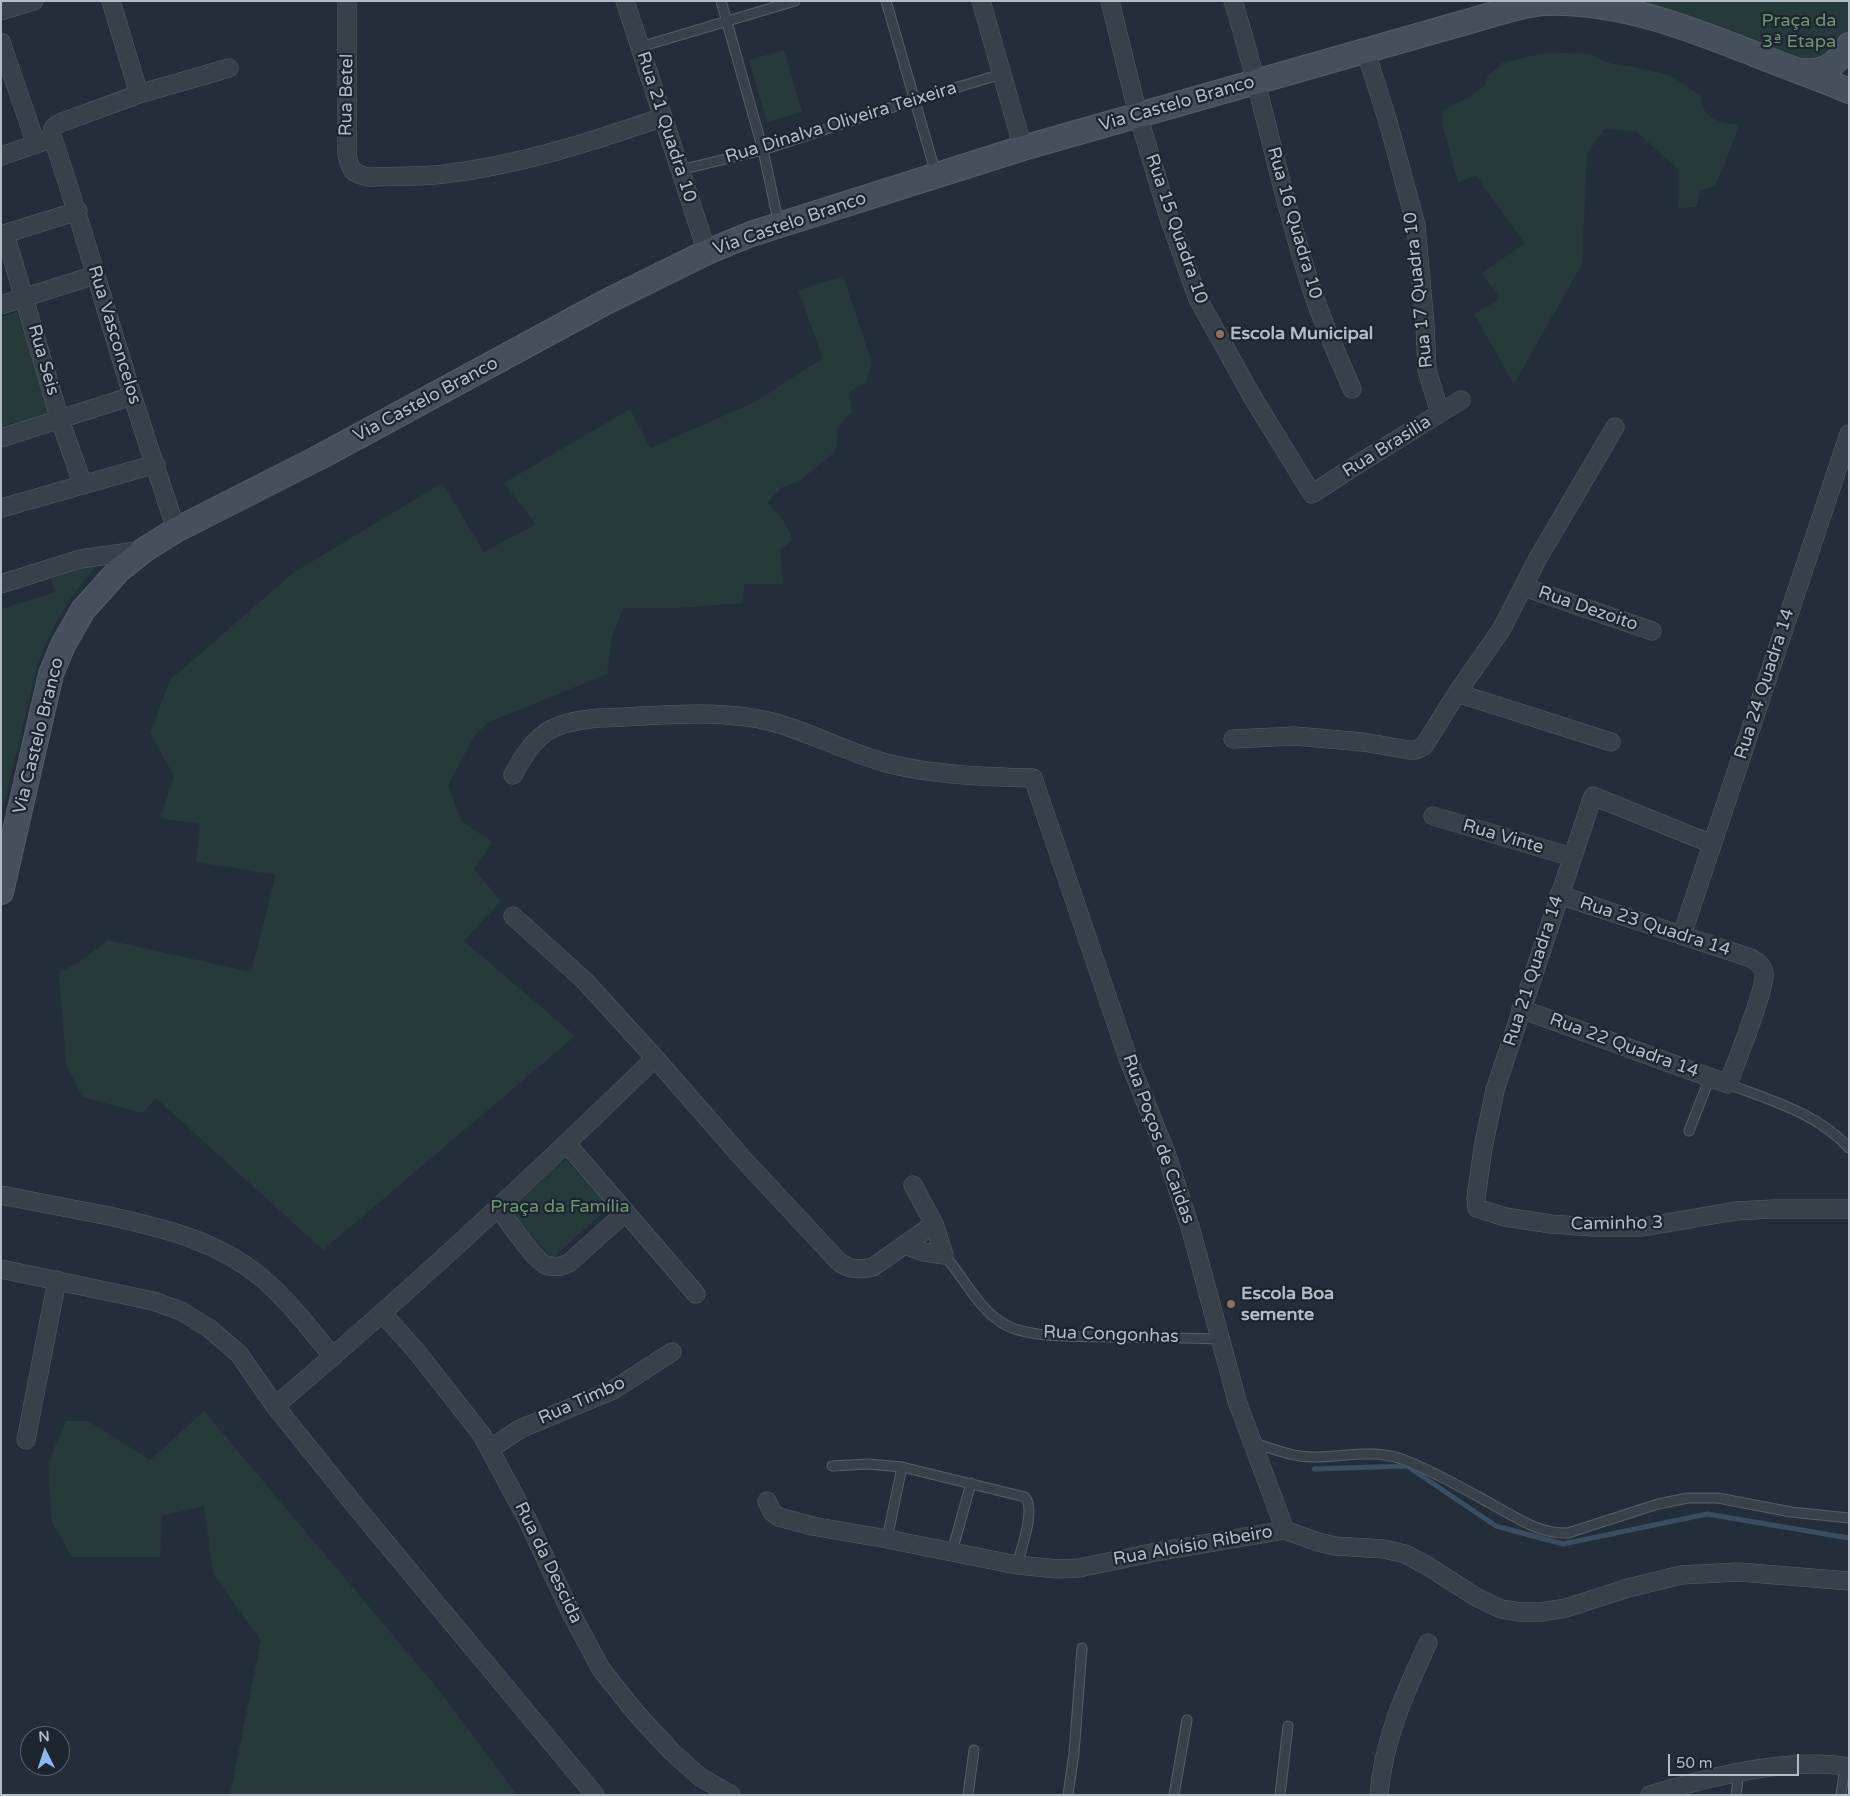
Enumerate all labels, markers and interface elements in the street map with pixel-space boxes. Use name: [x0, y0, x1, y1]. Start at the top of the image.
park label: Praça da 3ª Etapa: [1762, 10, 1836, 52]
street label: Rua 21 Quadra 10: [631, 49, 701, 205]
street label: Rua Betel: [335, 54, 359, 136]
street label: Via Castelo Branco: [1097, 71, 1257, 137]
street label: Rua Dinalva Oliveira Teixeira: [723, 77, 959, 169]
street label: Rua 16 Quadra 10: [1262, 145, 1326, 301]
street label: Rua 15 Quadra 10: [1140, 151, 1212, 307]
street label: Via Castelo Branco: [711, 188, 869, 260]
street label: Rua 17 Quadra 10: [1400, 211, 1438, 369]
street label: Rua Vasconcelos: [83, 263, 145, 407]
street label: Rua Seis: [23, 322, 63, 398]
place label: Escola Municipal: [1230, 323, 1373, 345]
marker: Escola Municipal: [1214, 328, 1226, 340]
street label: Via Castelo Branco: [350, 353, 502, 447]
street label: Rua Brasilia: [1339, 411, 1435, 483]
street label: Rua Dezoito: [1535, 582, 1641, 636]
street label: Rua 24 Quadra 14: [1730, 606, 1800, 762]
street label: Via Castelo Branco: [9, 655, 69, 817]
street label: Rua Vinte: [1460, 815, 1546, 859]
street label: Rua 23 Quadra 14: [1577, 892, 1733, 962]
street label: Rua 21 Quadra 14: [1499, 893, 1569, 1049]
street label: Rua 22 Quadra 14: [1547, 1009, 1701, 1083]
street label: Rua Poços de Caidas: [1117, 1051, 1199, 1227]
park label: Praça da Família: [490, 1196, 630, 1218]
street label: Caminho 3: [1571, 1212, 1663, 1236]
place label: Escola Boa semente: [1241, 1283, 1334, 1326]
marker: Escola Boa semente: [1225, 1298, 1237, 1310]
street label: Rua Congonhas: [1043, 1322, 1179, 1348]
street label: Rua Timbo: [535, 1372, 629, 1430]
street label: Rua da Descida: [509, 1499, 587, 1627]
street label: Rua Aloísio Ribeiro: [1112, 1521, 1274, 1571]
north arrow: [20, 1726, 70, 1776]
text: N: [38, 1728, 50, 1745]
scale bar: [1670, 1744, 1801, 1776]
text: 50 m: [1676, 1754, 1713, 1772]

